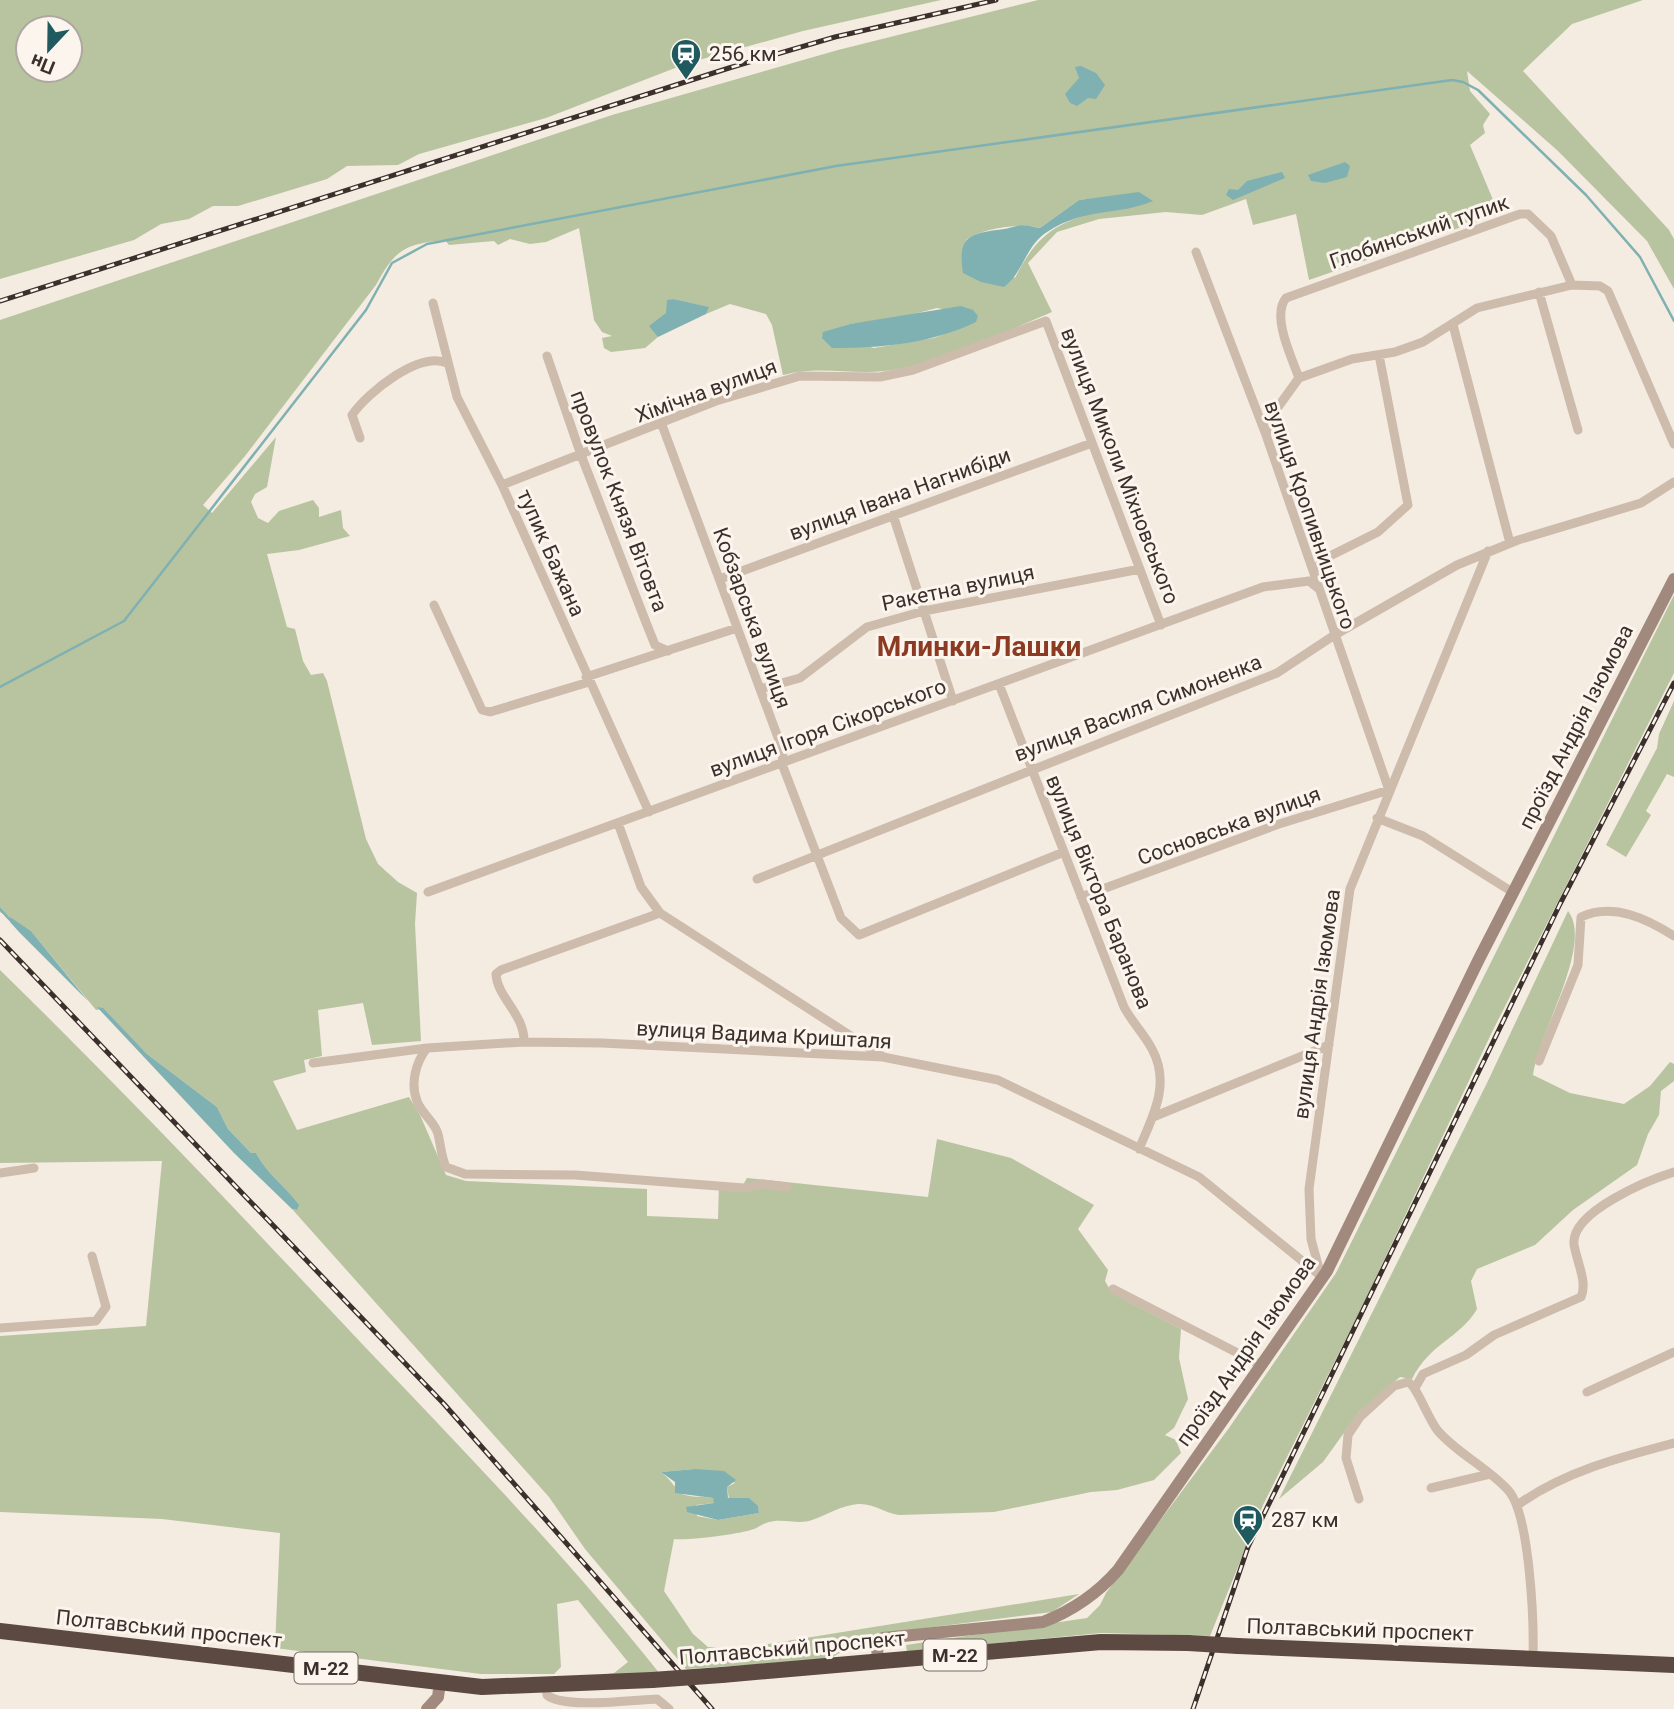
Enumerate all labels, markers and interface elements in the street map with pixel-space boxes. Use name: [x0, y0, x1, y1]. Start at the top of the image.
north arrow: [14, 14, 84, 84]
station icon: 256 км: [669, 37, 703, 81]
place label: 256 км: [709, 42, 777, 66]
text: Пн: [27, 49, 58, 79]
street label: Глобинський тупик: [1326, 190, 1512, 274]
street label: вулиця Миколи Міхновського: [1056, 325, 1184, 608]
street label: Хімічна вулиця: [632, 354, 780, 428]
street label: провулок Князя Вітовта: [566, 387, 672, 615]
street label: вулиця Кропивницького: [1260, 398, 1360, 632]
street label: вулиця Івана Нагнибіди: [786, 443, 1014, 545]
street label: тупик Бажана: [512, 486, 590, 620]
street label: Кобзарська вулиця: [708, 524, 796, 712]
street label: Ракетна вулиця: [880, 560, 1036, 616]
street label: проїзд Андрія Ізюмова: [1514, 621, 1638, 833]
district label: Млинки-Лашки: [877, 630, 1081, 663]
street label: вулиця Василя Симоненка: [1011, 650, 1265, 766]
street label: вулиця Ігоря Сікорського: [707, 674, 949, 782]
street label: вулиця Віктора Баранова: [1041, 772, 1157, 1012]
street label: Сосновська вулиця: [1134, 782, 1324, 870]
street label: вулиця Андрія Ізюмова: [1289, 888, 1345, 1120]
street label: вулиця Вадима Кришталя: [636, 1016, 892, 1054]
street label: проїзд Андрія Ізюмова: [1171, 1251, 1321, 1451]
station icon: 287 км: [1231, 1503, 1265, 1547]
place label: 287 км: [1271, 1508, 1339, 1532]
street label: Полтавський проспект: [55, 1605, 283, 1653]
street label: Полтавський проспект: [1246, 1614, 1474, 1646]
street label: Полтавський проспект: [678, 1626, 906, 1670]
road number: М-22: [923, 1639, 986, 1670]
road number: М-22: [294, 1652, 358, 1684]

